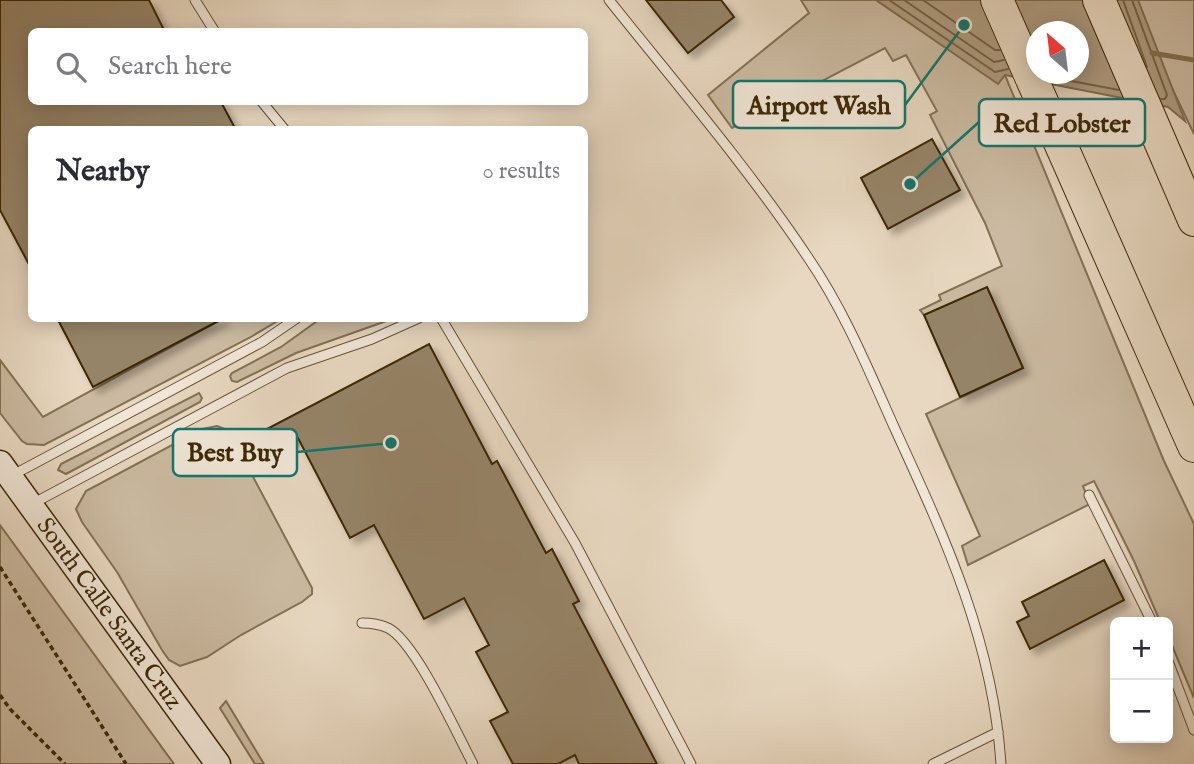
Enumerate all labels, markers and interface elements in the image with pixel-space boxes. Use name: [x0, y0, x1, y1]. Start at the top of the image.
north arrow: [1026, 21, 1089, 84]
search box: [28, 28, 588, 105]
icon: search: [52, 48, 90, 86]
text: Search here: [108, 50, 232, 83]
callout: Airport Wash: [733, 81, 905, 128]
text: Airport Wash: [746, 90, 892, 123]
callout: Red Lobster: [979, 99, 1145, 146]
text: Red Lobster: [993, 108, 1131, 141]
text: Nearby: [56, 153, 149, 191]
text: 0 results: [482, 157, 560, 186]
callout: Best Buy: [173, 429, 297, 476]
text: Best Buy: [187, 437, 284, 470]
street label: South Calle Santa Cruz: [29, 512, 189, 716]
map controls: [1110, 617, 1173, 743]
button: +: [1110, 617, 1173, 680]
button: −: [1110, 680, 1173, 743]

